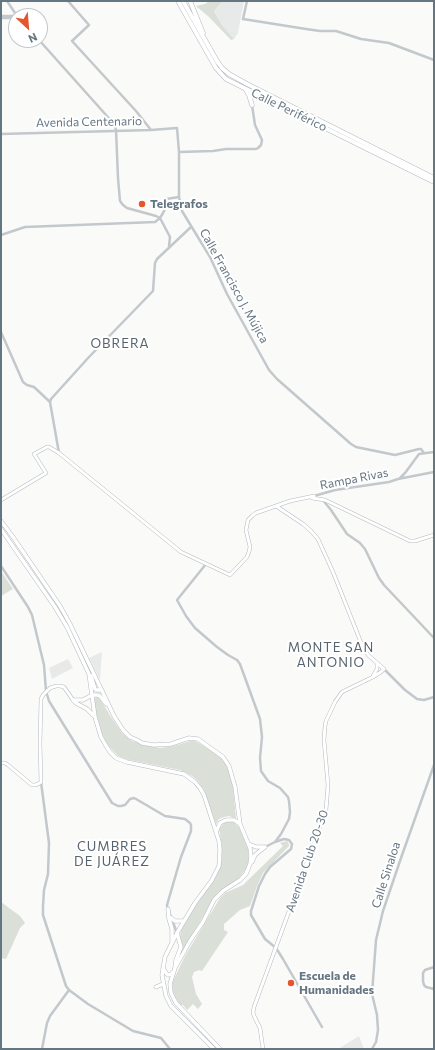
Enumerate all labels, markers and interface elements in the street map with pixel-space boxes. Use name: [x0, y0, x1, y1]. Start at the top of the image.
north arrow: [8, 8, 48, 48]
text: N: [26, 31, 40, 46]
street label: Calle Periférico: [249, 85, 329, 135]
street label: Avenida Centenario: [36, 114, 142, 130]
place label: Telegrafos: [150, 197, 208, 211]
marker: Telegrafos: [137, 199, 147, 209]
street label: Calle Francisco J. Mújica: [196, 226, 272, 346]
district label: OBRERA: [90, 336, 150, 352]
street label: Rampa Rivas: [319, 465, 389, 493]
district label: MONTE SAN ANTONIO: [288, 640, 374, 671]
street label: Avenida Club 20-30: [283, 808, 331, 914]
district label: CUMBRES DE JUÁREZ: [74, 839, 150, 870]
street label: Calle Sinaloa: [368, 840, 404, 910]
place label: Escuela de Humanidades: [299, 969, 374, 997]
marker: Escuela de Humanidades: [286, 978, 296, 988]

